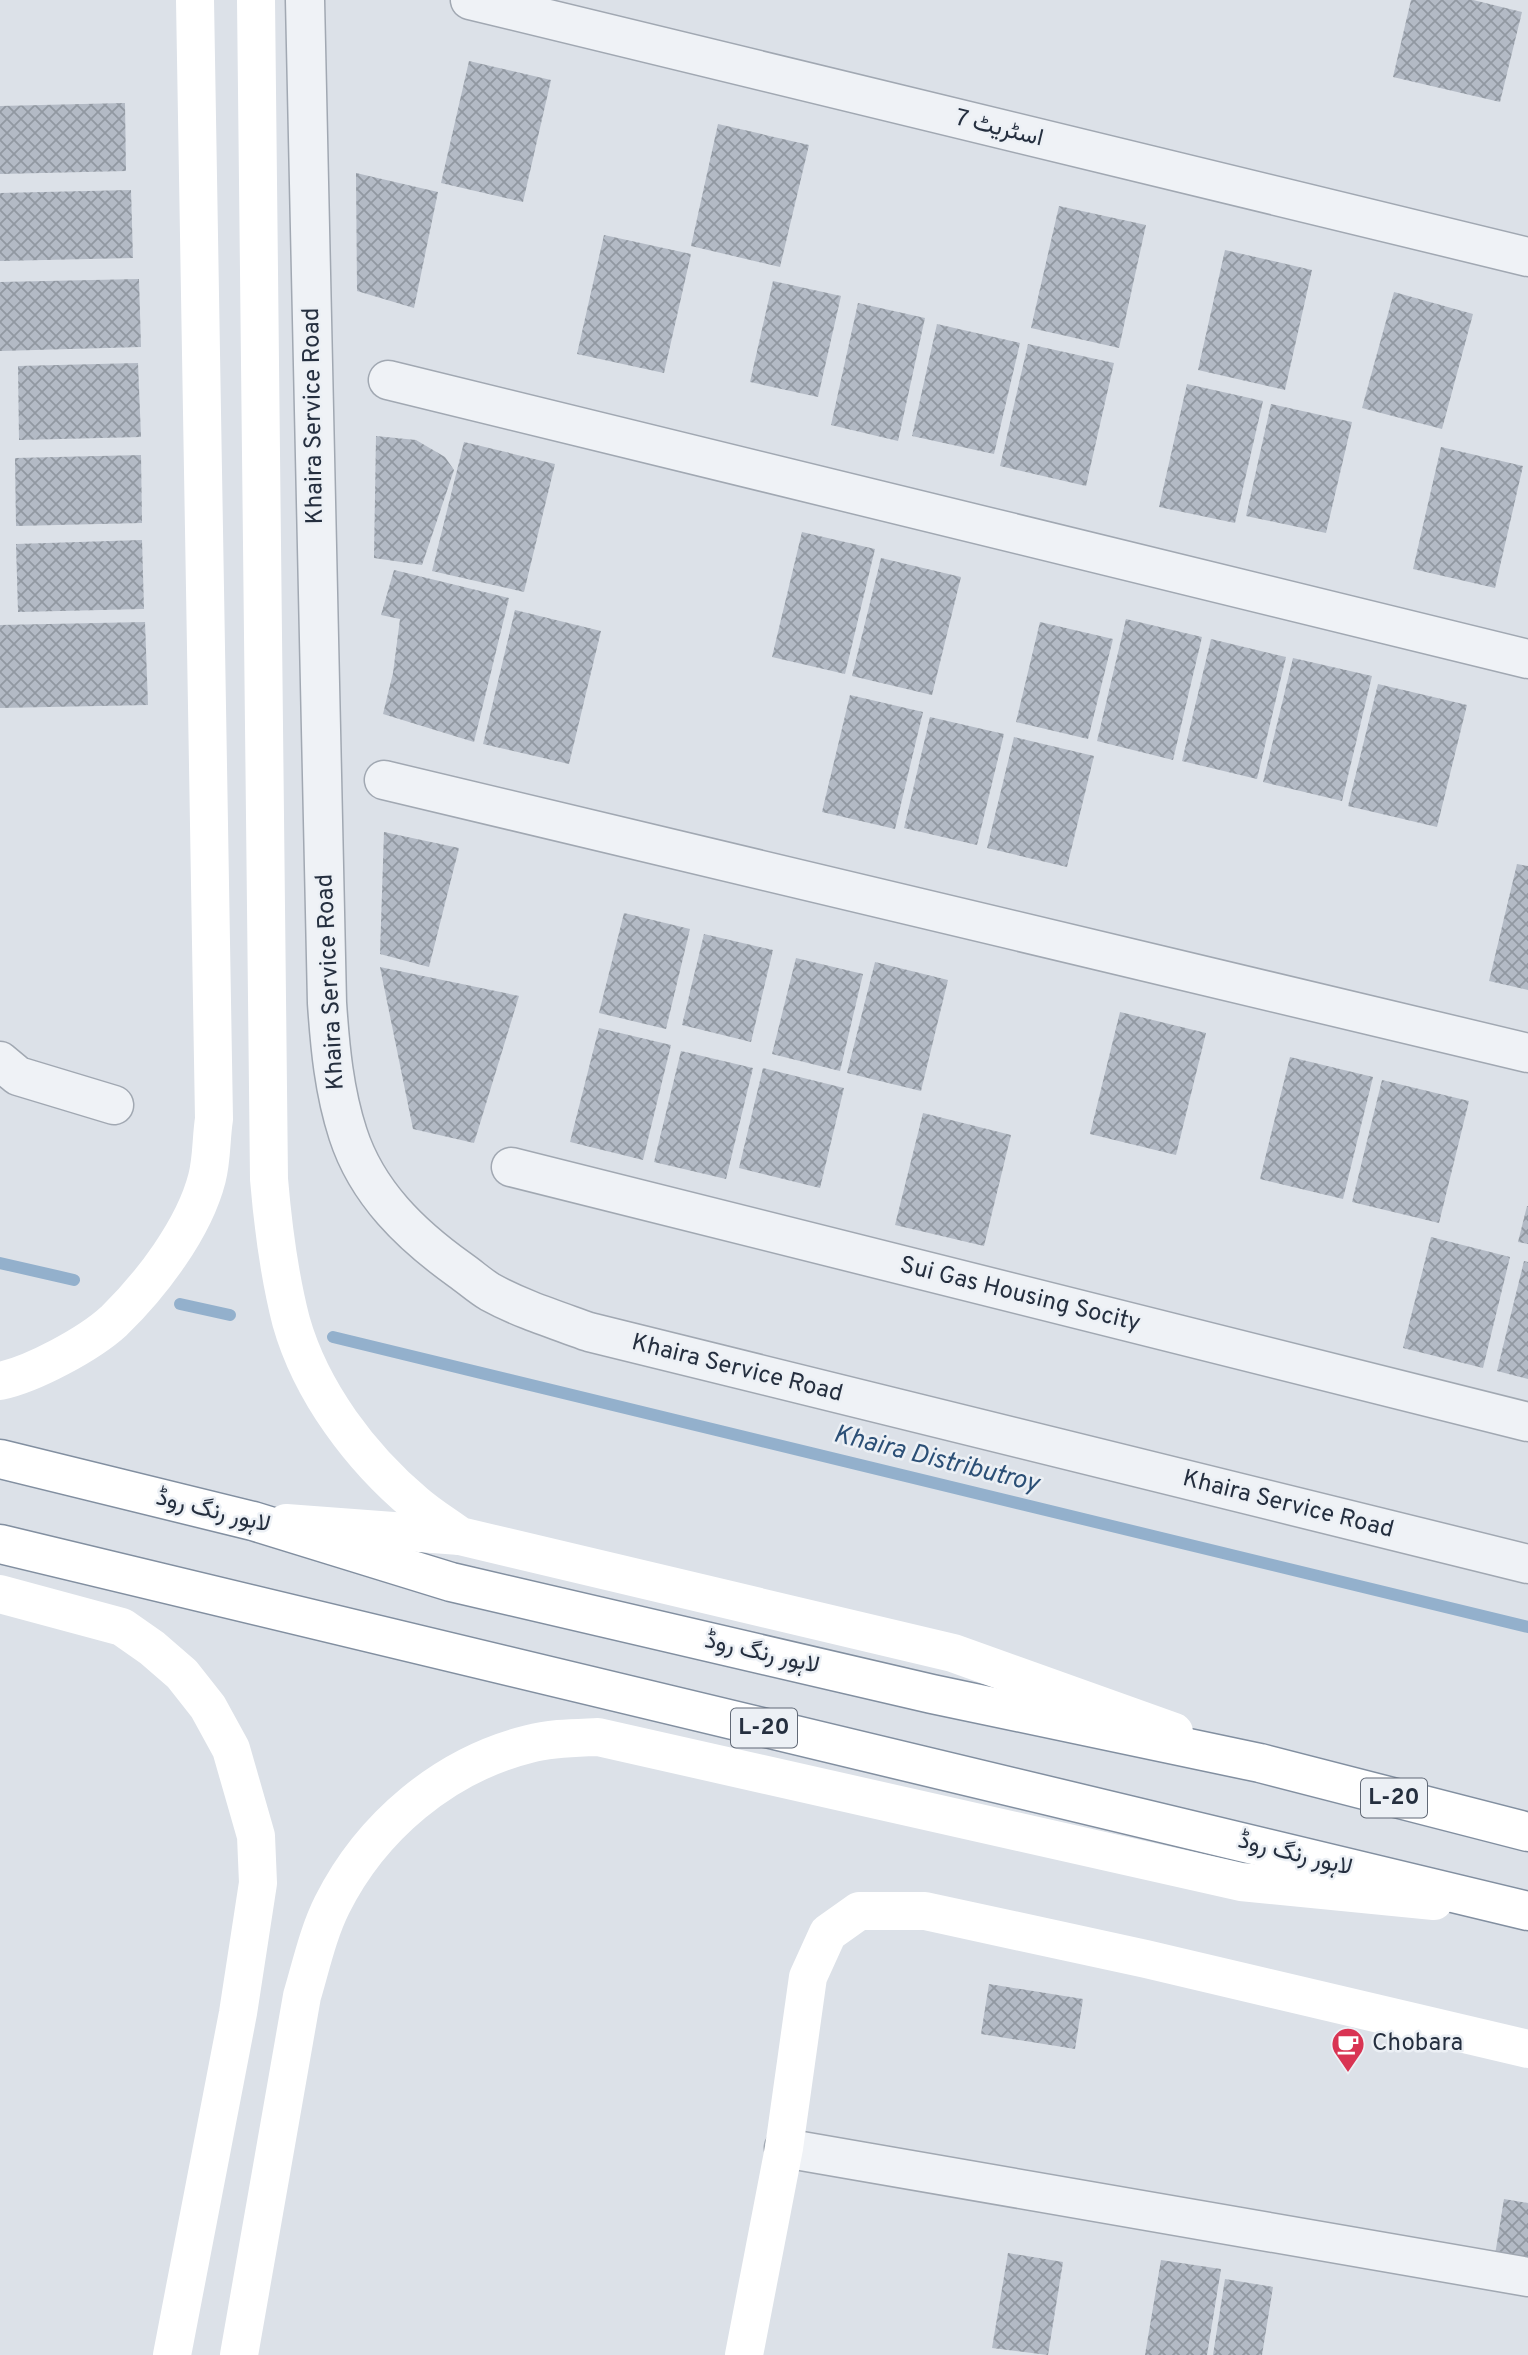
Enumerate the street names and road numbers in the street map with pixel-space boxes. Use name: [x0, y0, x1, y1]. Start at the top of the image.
street label: اسٹریٹ 7: [952, 104, 1046, 154]
street label: Khaira Service Road: [297, 307, 331, 525]
street label: Khaira Service Road: [310, 873, 352, 1091]
street label: Sui Gas Housing Socity: [897, 1251, 1143, 1339]
street label: Khaira Service Road: [628, 1328, 846, 1410]
street label: Khaira Service Road: [1179, 1464, 1397, 1546]
street label: لاہور رنگ روڈ: [153, 1483, 273, 1541]
street label: لاہور رنگ روڈ: [702, 1626, 822, 1682]
road number: L-20: [731, 1708, 797, 1748]
road number: L-20: [1361, 1778, 1427, 1817]
street label: لاہور رنگ روڈ: [1235, 1826, 1355, 1884]

